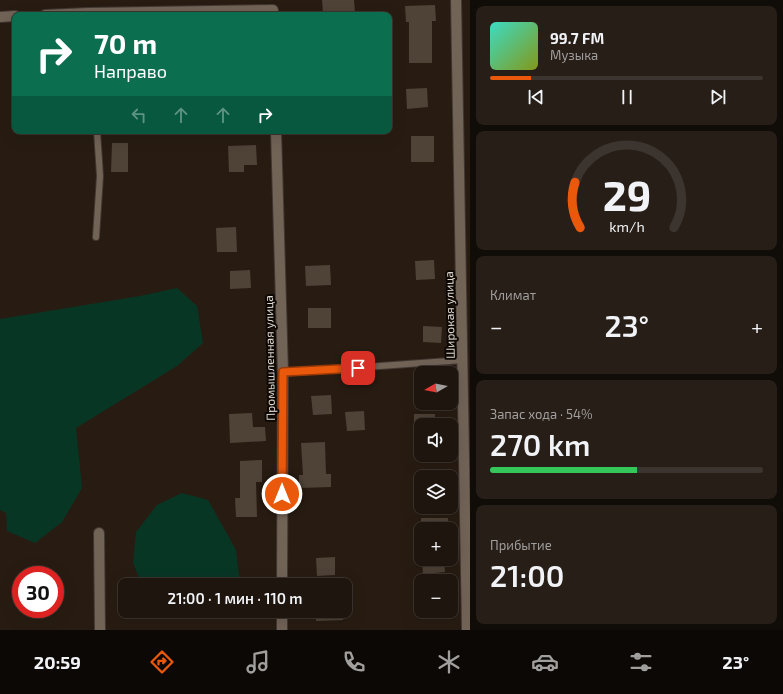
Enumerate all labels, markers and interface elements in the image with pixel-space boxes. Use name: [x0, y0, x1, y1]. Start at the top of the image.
text: 70 m: [94, 26, 157, 60]
icon: right: [28, 28, 80, 80]
text: 99.7 FM: [550, 29, 604, 47]
text: Музыка: [550, 47, 598, 63]
text: Направо: [94, 60, 167, 82]
icon: previous: [525, 86, 547, 108]
icon: pause: [616, 86, 638, 108]
icon: next: [707, 86, 729, 108]
icon: left: [128, 104, 150, 126]
icon: ahead: [170, 104, 192, 126]
icon: ahead: [212, 104, 234, 126]
icon: right: [254, 104, 276, 126]
text: 29: [602, 169, 651, 219]
text: km/h: [609, 218, 644, 235]
street label: Широкая улица: [441, 271, 458, 359]
text: Климат: [490, 287, 536, 303]
street label: Промышленная улица: [261, 295, 278, 421]
text: 23°: [605, 307, 649, 343]
text: −: [490, 313, 503, 339]
text: +: [751, 313, 763, 339]
pin: [341, 351, 375, 385]
icon: arrive: [347, 357, 369, 379]
north arrow: [414, 366, 458, 410]
map controls: [414, 366, 458, 618]
text: Запас хода · 54%: [490, 406, 593, 422]
button: sound: [414, 418, 458, 462]
text: 270 km: [490, 426, 590, 462]
button: layers: [414, 470, 458, 514]
position arrow: [261, 473, 303, 515]
button: +: [414, 522, 458, 566]
text: Прибытие: [490, 537, 552, 553]
text: 21:00: [490, 557, 564, 593]
speed limit sign: 30: [12, 566, 64, 618]
button: −: [414, 574, 458, 618]
text: 21:00 · 1 мин · 110 m: [168, 589, 302, 607]
icon: directions: [148, 648, 176, 676]
icon: music: [244, 648, 272, 676]
icon: phone: [340, 648, 368, 676]
icon: climate: [435, 648, 463, 676]
icon: car: [531, 648, 559, 676]
icon: filters: [627, 648, 655, 676]
text: 20:59: [34, 651, 81, 673]
text: 23°: [722, 651, 749, 673]

